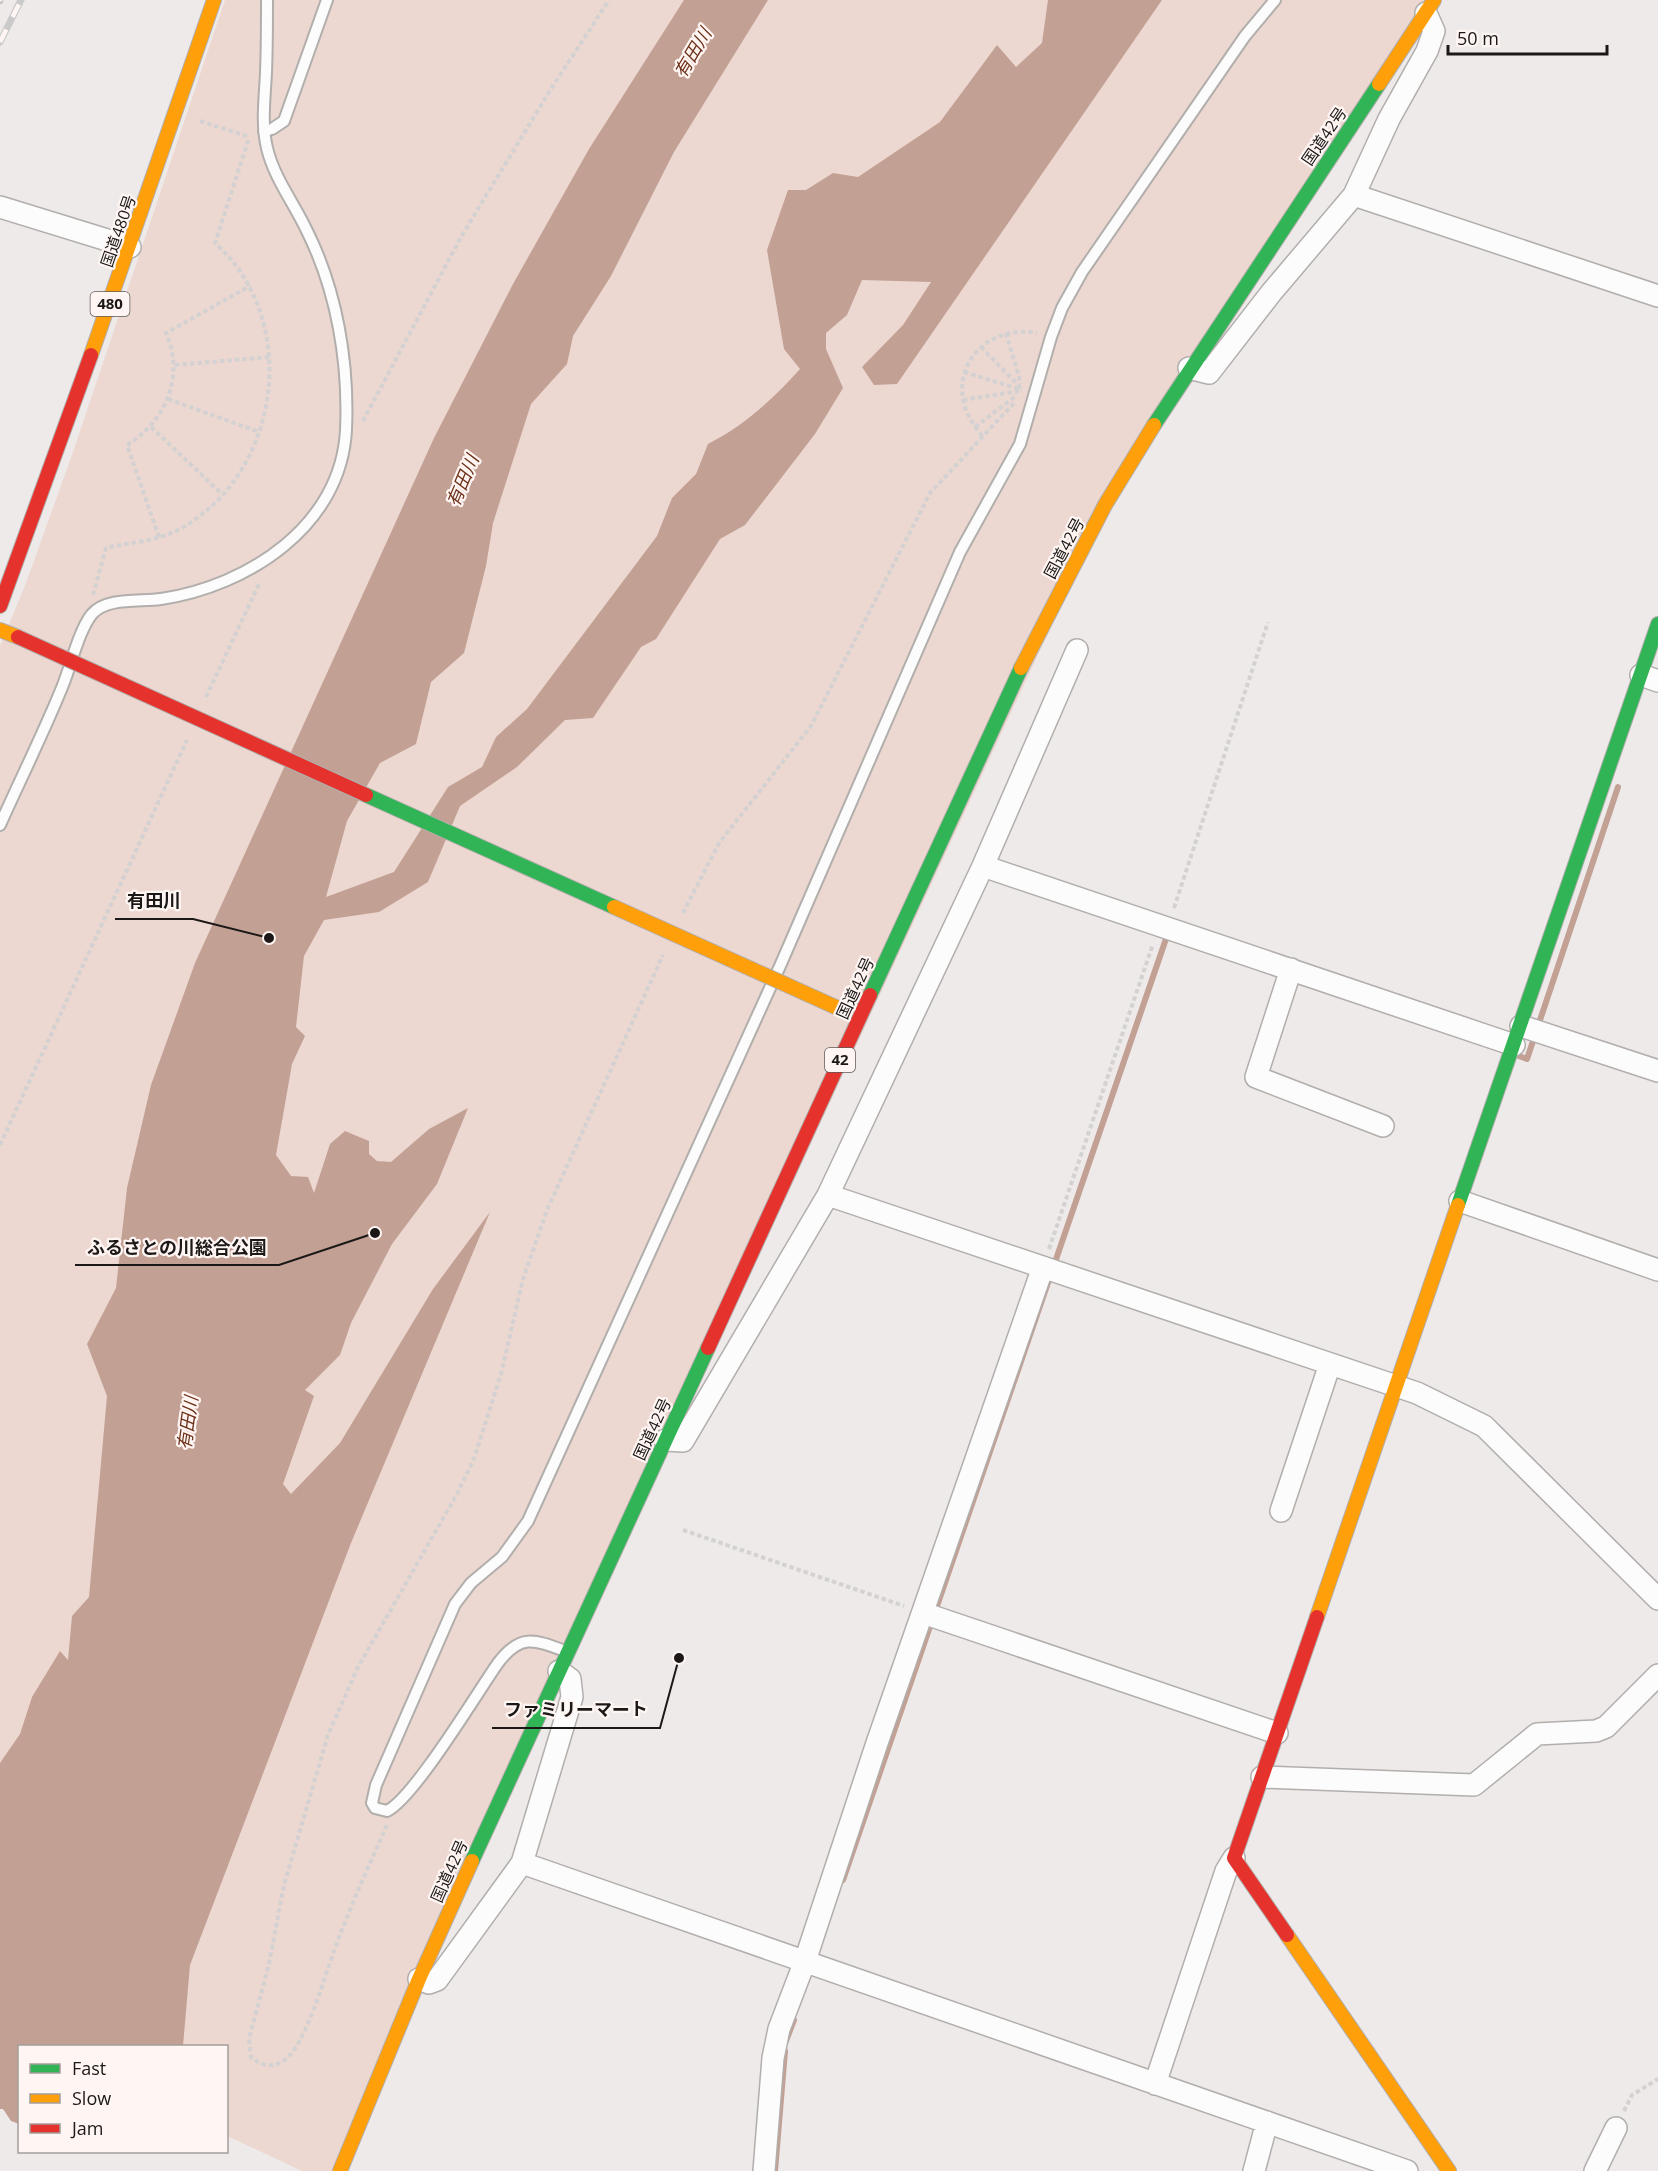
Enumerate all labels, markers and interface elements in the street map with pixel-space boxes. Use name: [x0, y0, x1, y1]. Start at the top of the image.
scale bar: [1448, 18, 1607, 56]
water label: 有田川: [668, 21, 717, 82]
text: 50 m: [1457, 26, 1499, 50]
street label: 国道42号: [1296, 102, 1352, 170]
street label: 国道480号: [95, 192, 141, 270]
road number: 480: [90, 292, 130, 316]
water label: 有田川: [440, 449, 484, 510]
street label: 国道42号: [1039, 514, 1089, 582]
callout: 有田川: [115, 883, 193, 919]
text: 有田川: [127, 888, 181, 912]
street label: 国道42号: [831, 953, 879, 1023]
road number: 42: [825, 1048, 855, 1072]
callout: ふるさとの川総合公園: [75, 1229, 279, 1265]
text: ふるさとの川総合公園: [87, 1235, 267, 1259]
water label: 有田川: [171, 1392, 203, 1451]
street label: 国道42号: [628, 1394, 676, 1464]
callout: ファミリーマート: [492, 1692, 660, 1728]
text: ファミリーマート: [504, 1697, 648, 1721]
street label: 国道42号: [425, 1836, 473, 1906]
legend: [18, 2045, 228, 2153]
text: Fast: [72, 2056, 106, 2080]
text: Slow: [72, 2086, 111, 2110]
text: Jam: [70, 2116, 104, 2140]

